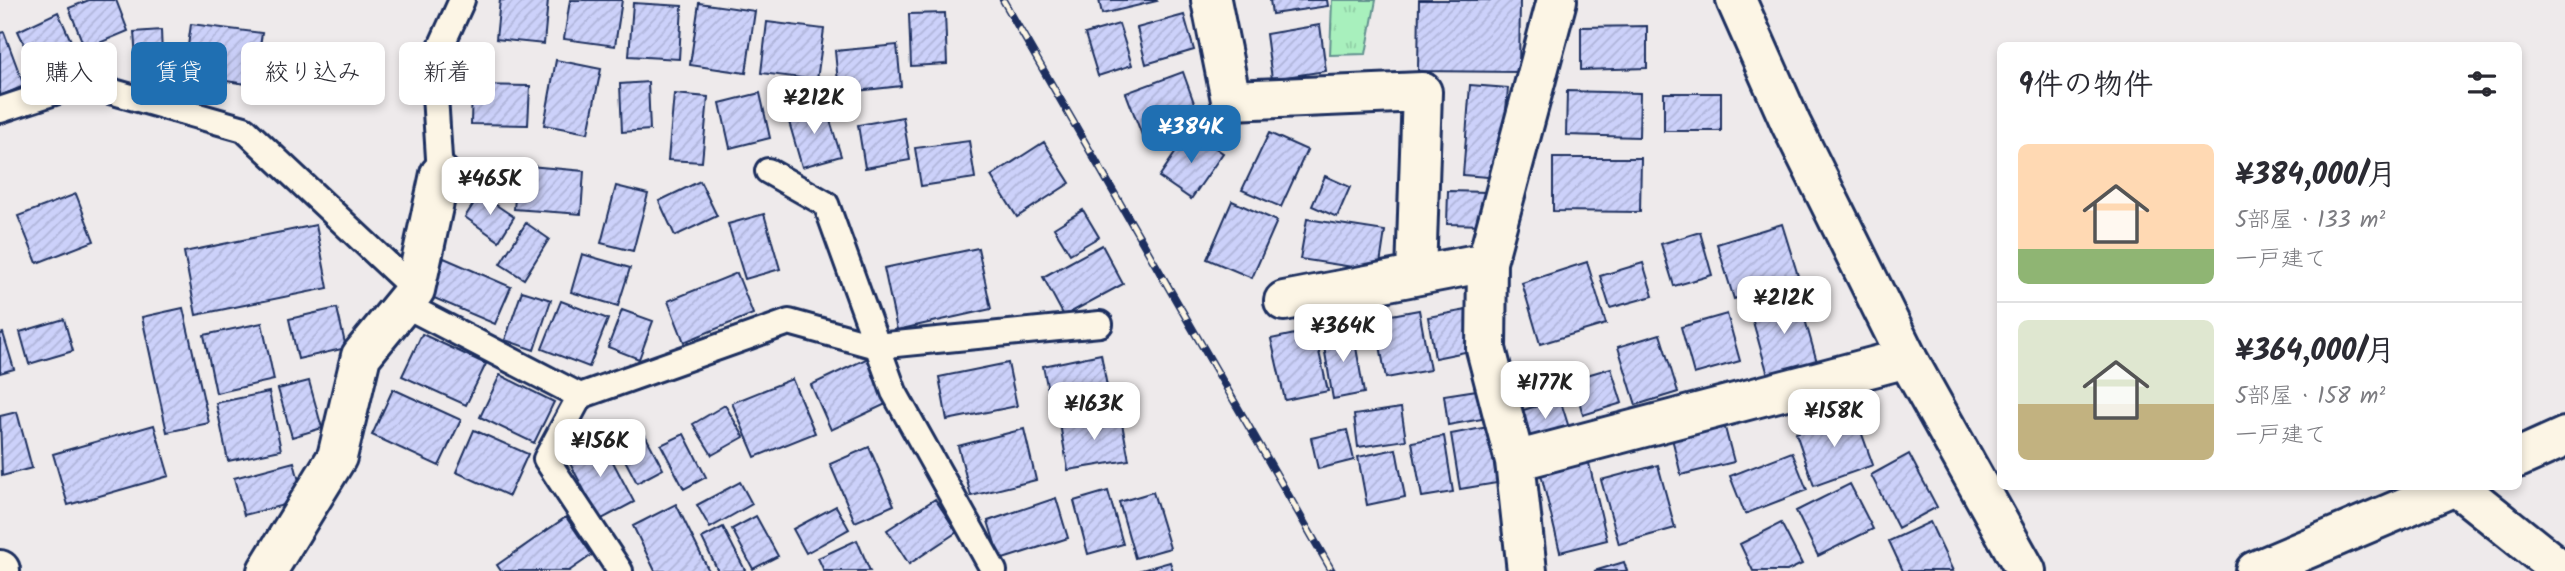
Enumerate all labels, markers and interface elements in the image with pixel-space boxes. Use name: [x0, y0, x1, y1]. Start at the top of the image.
chip: 購入: [21, 42, 117, 105]
chip: 賃貸: [131, 42, 227, 105]
chip: 絞り込み: [241, 42, 385, 105]
chip: 新着: [399, 42, 495, 105]
text: 9件の物件: [2018, 62, 2153, 110]
icon: filters: [2463, 65, 2501, 103]
pin: ¥212K: [765, 76, 863, 136]
text: ¥212K: [783, 81, 845, 117]
pin: ¥384K: [1142, 106, 1240, 165]
text: ¥384K: [1158, 110, 1224, 146]
text: ¥384,000/月: [2235, 152, 2396, 200]
pin: ¥465K: [441, 158, 539, 217]
text: ¥465K: [458, 162, 522, 198]
icon: home: [2074, 172, 2158, 256]
text: 5部屋 · 133 m²: [2235, 203, 2385, 239]
text: 一戸建て: [2235, 242, 2327, 278]
pin: ¥212K: [1735, 276, 1833, 336]
text: ¥212K: [1753, 281, 1815, 317]
pin: ¥364K: [1294, 304, 1392, 364]
text: ¥364K: [1310, 309, 1376, 345]
text: ¥364,000/月: [2235, 328, 2395, 376]
icon: home: [2074, 348, 2158, 432]
pin: ¥177K: [1496, 362, 1594, 421]
text: ¥177K: [1517, 366, 1573, 402]
text: 5部屋 · 158 m²: [2235, 379, 2385, 415]
pin: ¥163K: [1045, 382, 1143, 442]
text: ¥163K: [1064, 387, 1124, 423]
pin: ¥158K: [1785, 390, 1883, 449]
text: ¥158K: [1804, 394, 1864, 430]
text: 一戸建て: [2235, 418, 2327, 454]
pin: ¥156K: [551, 420, 649, 479]
text: ¥156K: [570, 424, 630, 460]

